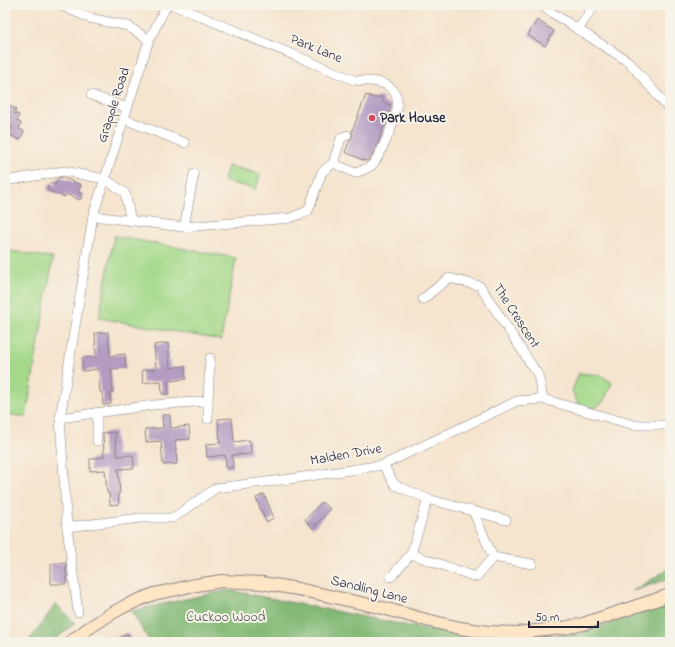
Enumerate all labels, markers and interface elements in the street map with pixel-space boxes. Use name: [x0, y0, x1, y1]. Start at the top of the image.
street label: Park Lane: [287, 29, 346, 69]
street label: Grapple Road: [92, 65, 136, 145]
place label: Park House: [380, 108, 446, 129]
marker: Park House: [367, 113, 377, 123]
street label: The Crescent: [487, 279, 545, 353]
street label: Malden Drive: [309, 438, 384, 472]
street label: Sandling Lane: [328, 570, 410, 611]
scale bar: [529, 603, 598, 629]
park label: Cuckoo Wood: [186, 607, 266, 628]
text: 50 m: [535, 609, 559, 627]

